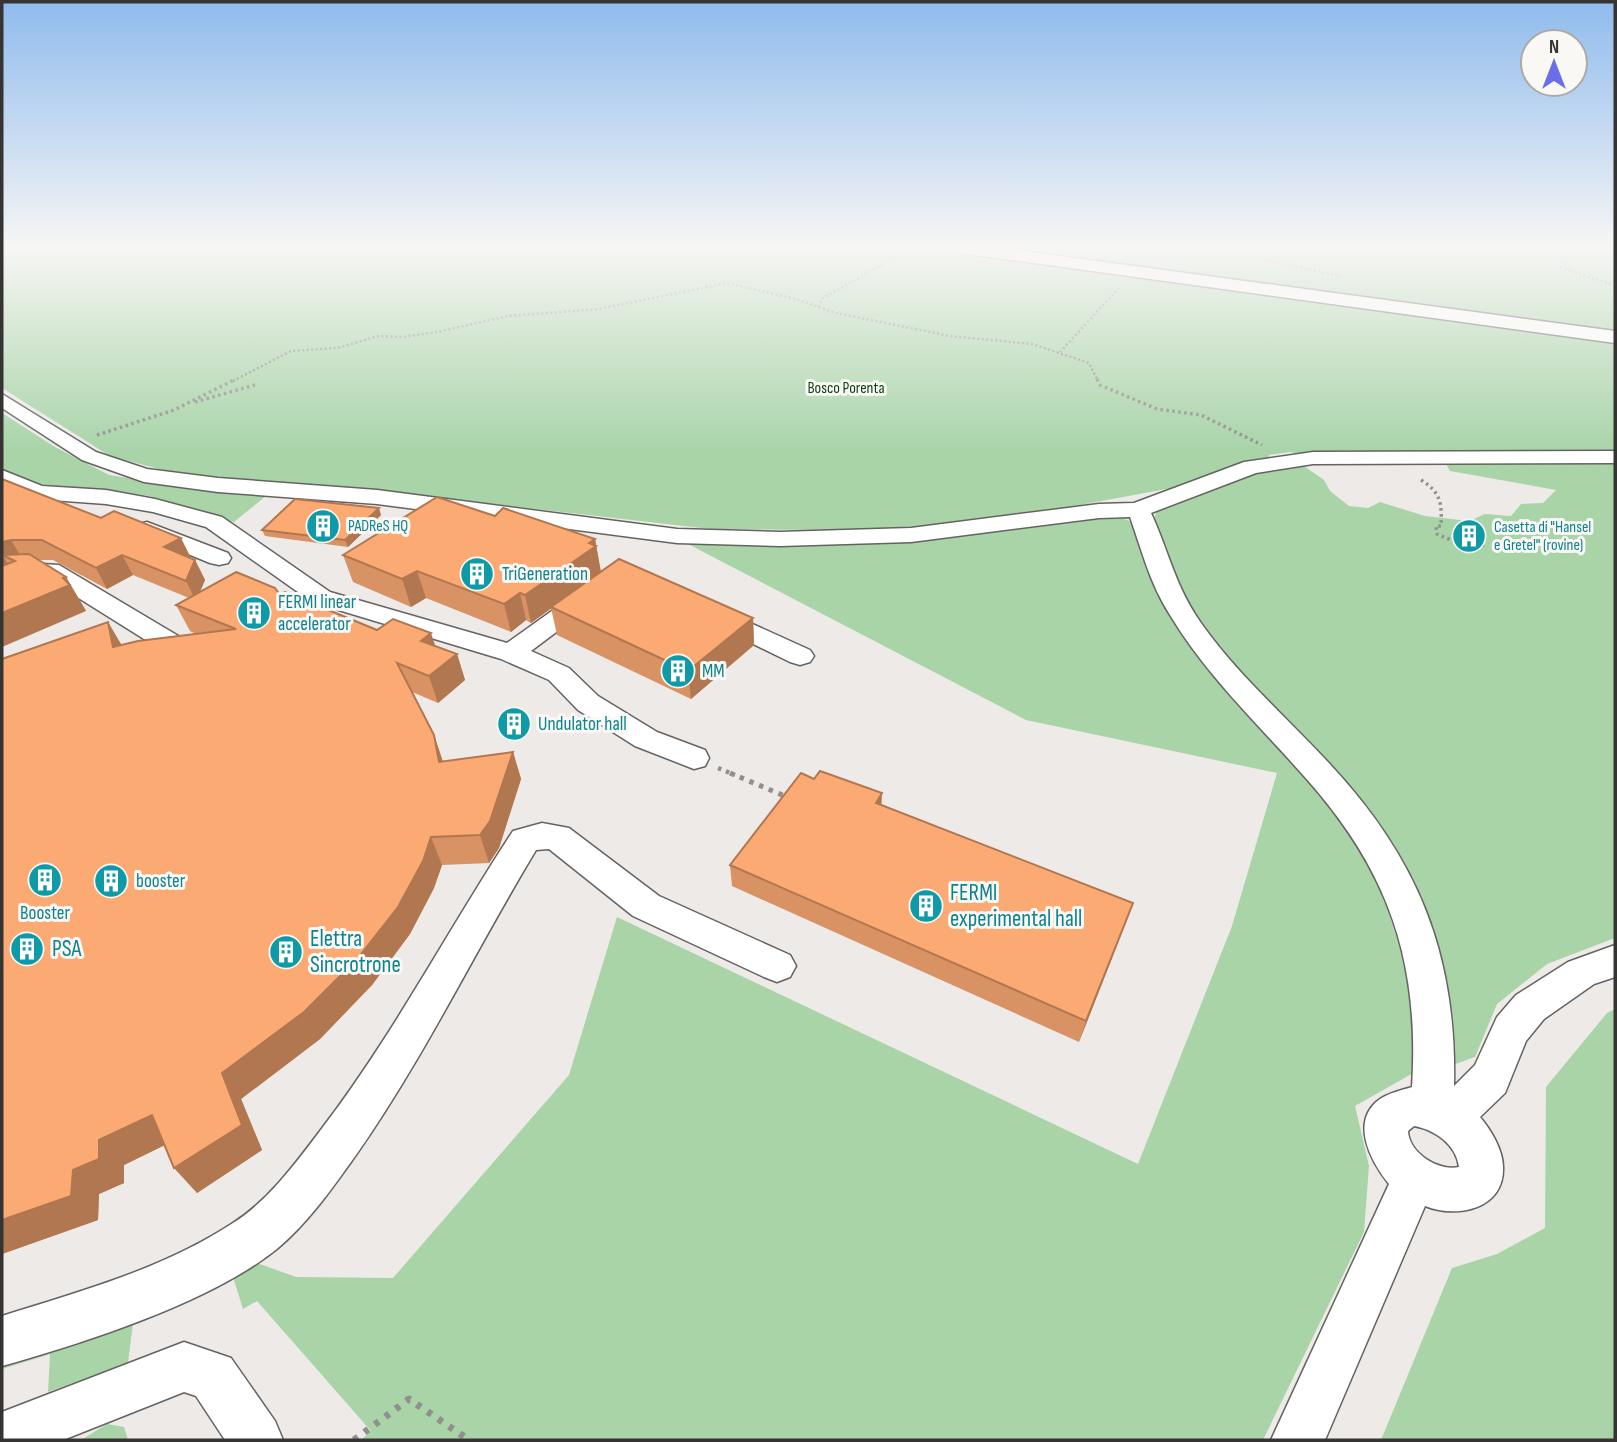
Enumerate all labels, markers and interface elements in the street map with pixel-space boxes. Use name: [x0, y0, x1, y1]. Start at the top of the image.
north arrow: [1519, 28, 1589, 98]
text: N: [1549, 36, 1559, 59]
park label: Bosco Porenta: [807, 379, 885, 398]
building icon: PADReS HQ: [304, 507, 342, 545]
place label: PADReS HQ: [348, 517, 408, 536]
building icon: Casetta di "Hansel e Gretel" (rovine): [1450, 517, 1488, 555]
place label: Casetta di "Hansel e Gretel" (rovine): [1494, 518, 1591, 555]
building icon: TriGeneration: [458, 555, 496, 593]
place label: TriGeneration: [502, 563, 588, 586]
place label: FERMI linear accelerator: [278, 591, 357, 636]
building icon: FERMI linear accelerator: [235, 594, 273, 632]
building icon: MM: [659, 652, 697, 690]
place label: MM: [702, 660, 725, 683]
building icon: Undulator hall: [495, 705, 533, 743]
place label: Undulator hall: [538, 713, 627, 736]
building icon: Booster: [26, 861, 64, 899]
building icon: booster: [92, 862, 130, 900]
place label: booster: [136, 870, 186, 893]
place label: FERMI experimental hall: [950, 879, 1082, 933]
building icon: FERMI experimental hall: [907, 887, 945, 925]
place label: Booster: [20, 902, 70, 925]
place label: Elettra Sincrotrone: [310, 925, 401, 979]
building icon: PSA: [8, 930, 46, 968]
building icon: Elettra Sincrotrone: [267, 933, 305, 971]
place label: PSA: [52, 935, 82, 963]

